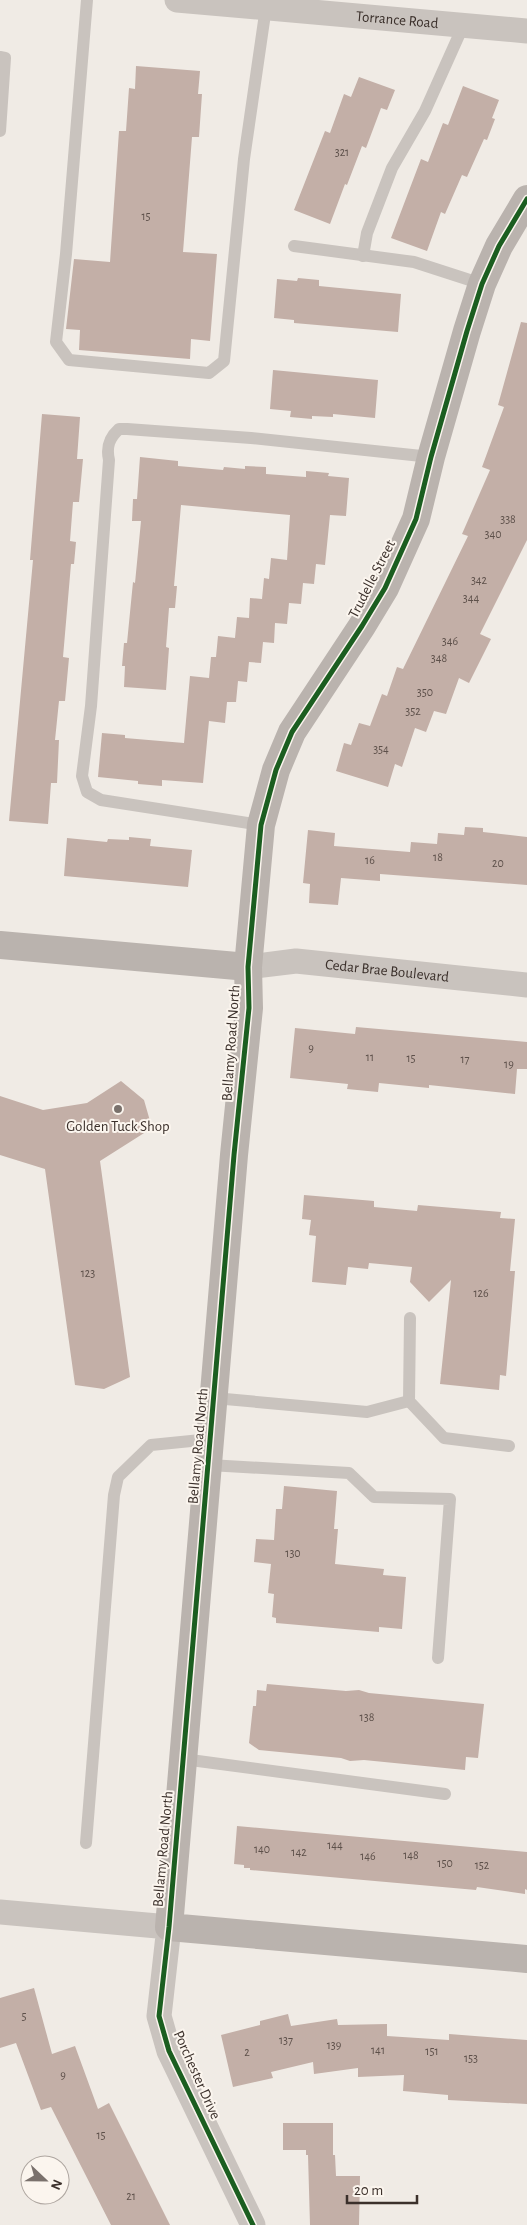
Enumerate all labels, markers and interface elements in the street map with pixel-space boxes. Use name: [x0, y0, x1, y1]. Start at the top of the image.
street label: Torrance Road: [355, 8, 439, 31]
house number: 321: [335, 146, 349, 158]
house number: 15: [141, 210, 151, 222]
house number: 338: [500, 513, 516, 525]
house number: 340: [484, 528, 502, 540]
street label: Trudelle Street: [346, 537, 398, 621]
house number: 342: [471, 574, 488, 586]
house number: 344: [463, 592, 479, 604]
house number: 346: [442, 635, 459, 647]
house number: 348: [431, 652, 448, 664]
house number: 350: [417, 686, 433, 698]
house number: 352: [405, 705, 421, 717]
house number: 354: [373, 743, 389, 755]
house number: 18: [433, 851, 443, 863]
house number: 16: [365, 854, 375, 866]
house number: 20: [492, 857, 504, 869]
street label: Cedar Brae Boulevard: [325, 957, 450, 984]
street label: Bellamy Road North: [219, 984, 243, 1102]
house number: 9: [308, 1042, 314, 1054]
house number: 11: [366, 1051, 374, 1063]
house number: 15: [406, 1052, 416, 1064]
house number: 17: [460, 1053, 470, 1065]
house number: 19: [504, 1058, 514, 1070]
marker: Golden Tuck Shop: [112, 1103, 124, 1115]
place label: Golden Tuck Shop: [66, 1119, 170, 1134]
house number: 123: [81, 1267, 95, 1279]
house number: 126: [473, 1287, 489, 1299]
street label: Bellamy Road North: [185, 1387, 211, 1505]
house number: 130: [285, 1547, 301, 1559]
house number: 138: [360, 1711, 375, 1723]
street label: Bellamy Road North: [150, 1790, 176, 1908]
house number: 144: [327, 1839, 343, 1851]
house number: 140: [254, 1843, 270, 1855]
house number: 142: [291, 1846, 307, 1858]
house number: 148: [403, 1849, 419, 1861]
house number: 146: [360, 1850, 376, 1862]
house number: 150: [437, 1857, 453, 1869]
house number: 152: [475, 1859, 490, 1871]
house number: 5: [21, 2010, 27, 2022]
street label: Porchester Drive: [171, 2028, 223, 2122]
house number: 137: [279, 2034, 293, 2046]
house number: 139: [327, 2039, 342, 2051]
house number: 141: [371, 2044, 385, 2056]
house number: 151: [425, 2045, 439, 2057]
house number: 2: [244, 2046, 250, 2058]
house number: 153: [464, 2052, 478, 2064]
house number: 9: [60, 2069, 66, 2081]
house number: 15: [96, 2129, 106, 2141]
north arrow: [20, 2155, 70, 2205]
scale bar: [347, 2172, 417, 2204]
text: N: [48, 2177, 64, 2192]
text: 20 m: [354, 2183, 383, 2198]
house number: 21: [126, 2190, 136, 2202]

